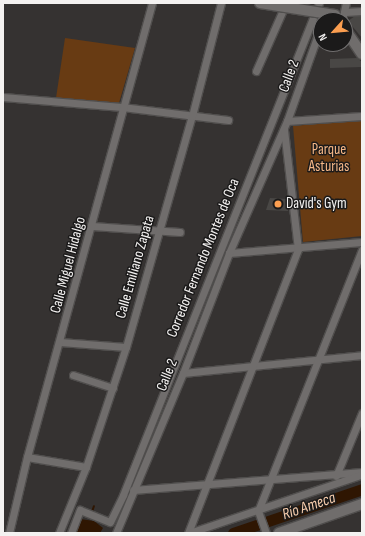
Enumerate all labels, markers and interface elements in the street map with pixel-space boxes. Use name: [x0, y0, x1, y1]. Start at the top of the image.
north arrow: [313, 12, 353, 52]
text: N: [316, 32, 330, 43]
street label: Calle 2: [275, 57, 303, 95]
park label: Parque Asturias: [309, 140, 349, 175]
street label: Corredor Fernando Montes de Oca: [163, 176, 243, 340]
place label: David's Gym: [286, 195, 347, 213]
marker: David's Gym: [273, 199, 283, 209]
street label: Calle Emiliano Zapata: [112, 213, 158, 321]
street label: Calle Miguel Hidalgo: [46, 215, 90, 315]
street label: Calle 2: [152, 356, 182, 394]
water label: Río Ameca: [280, 489, 338, 525]

